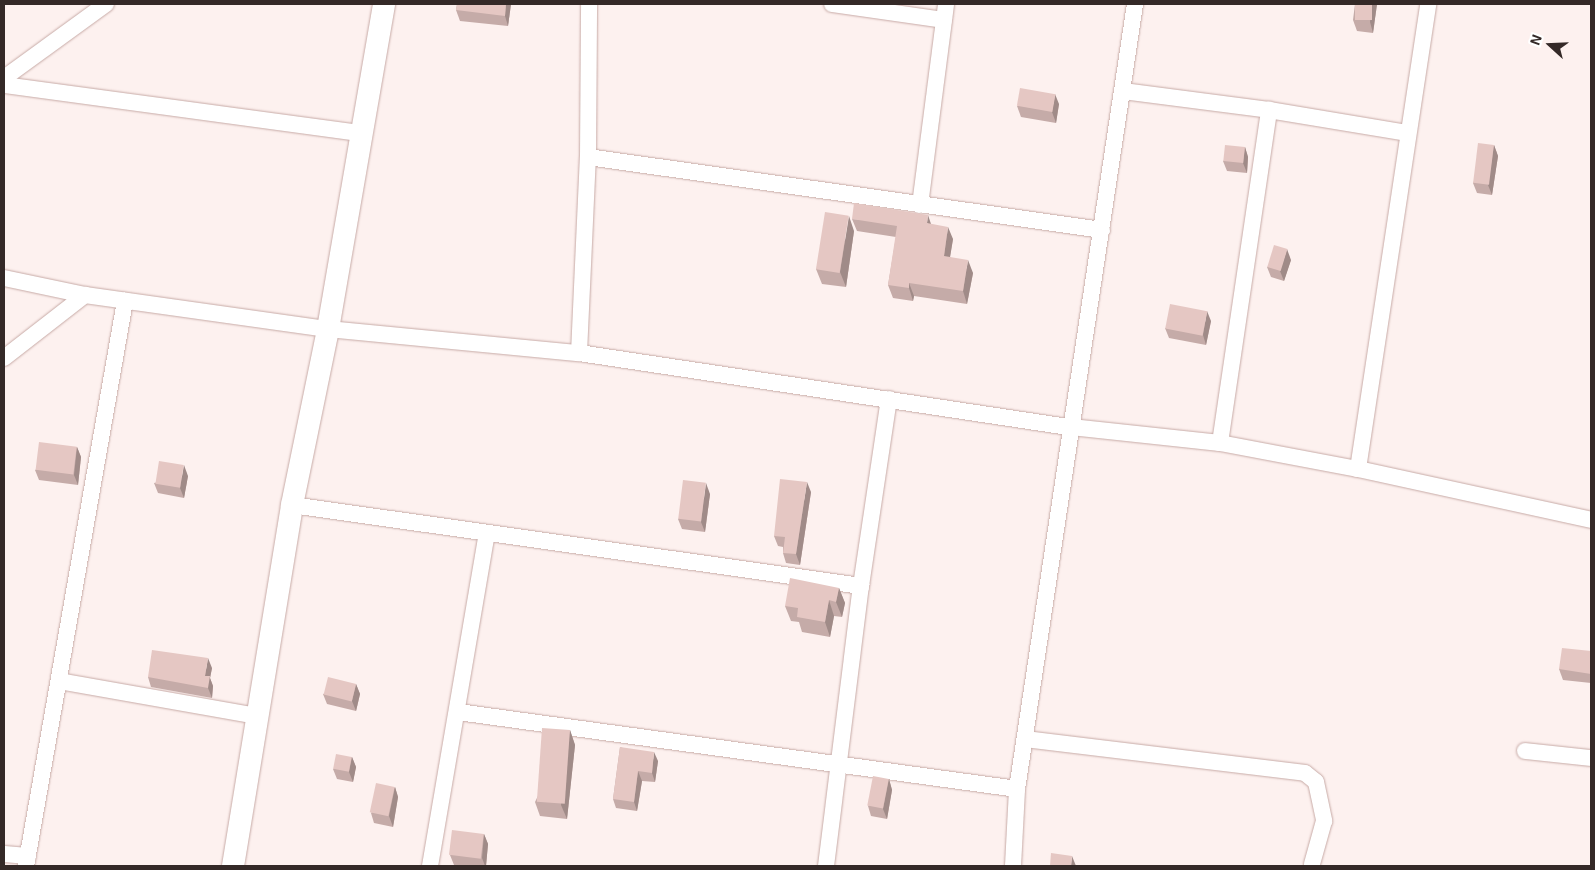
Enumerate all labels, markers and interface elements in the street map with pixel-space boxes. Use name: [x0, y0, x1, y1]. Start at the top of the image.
north arrow: [1525, 20, 1575, 70]
text: N: [1526, 32, 1545, 47]

